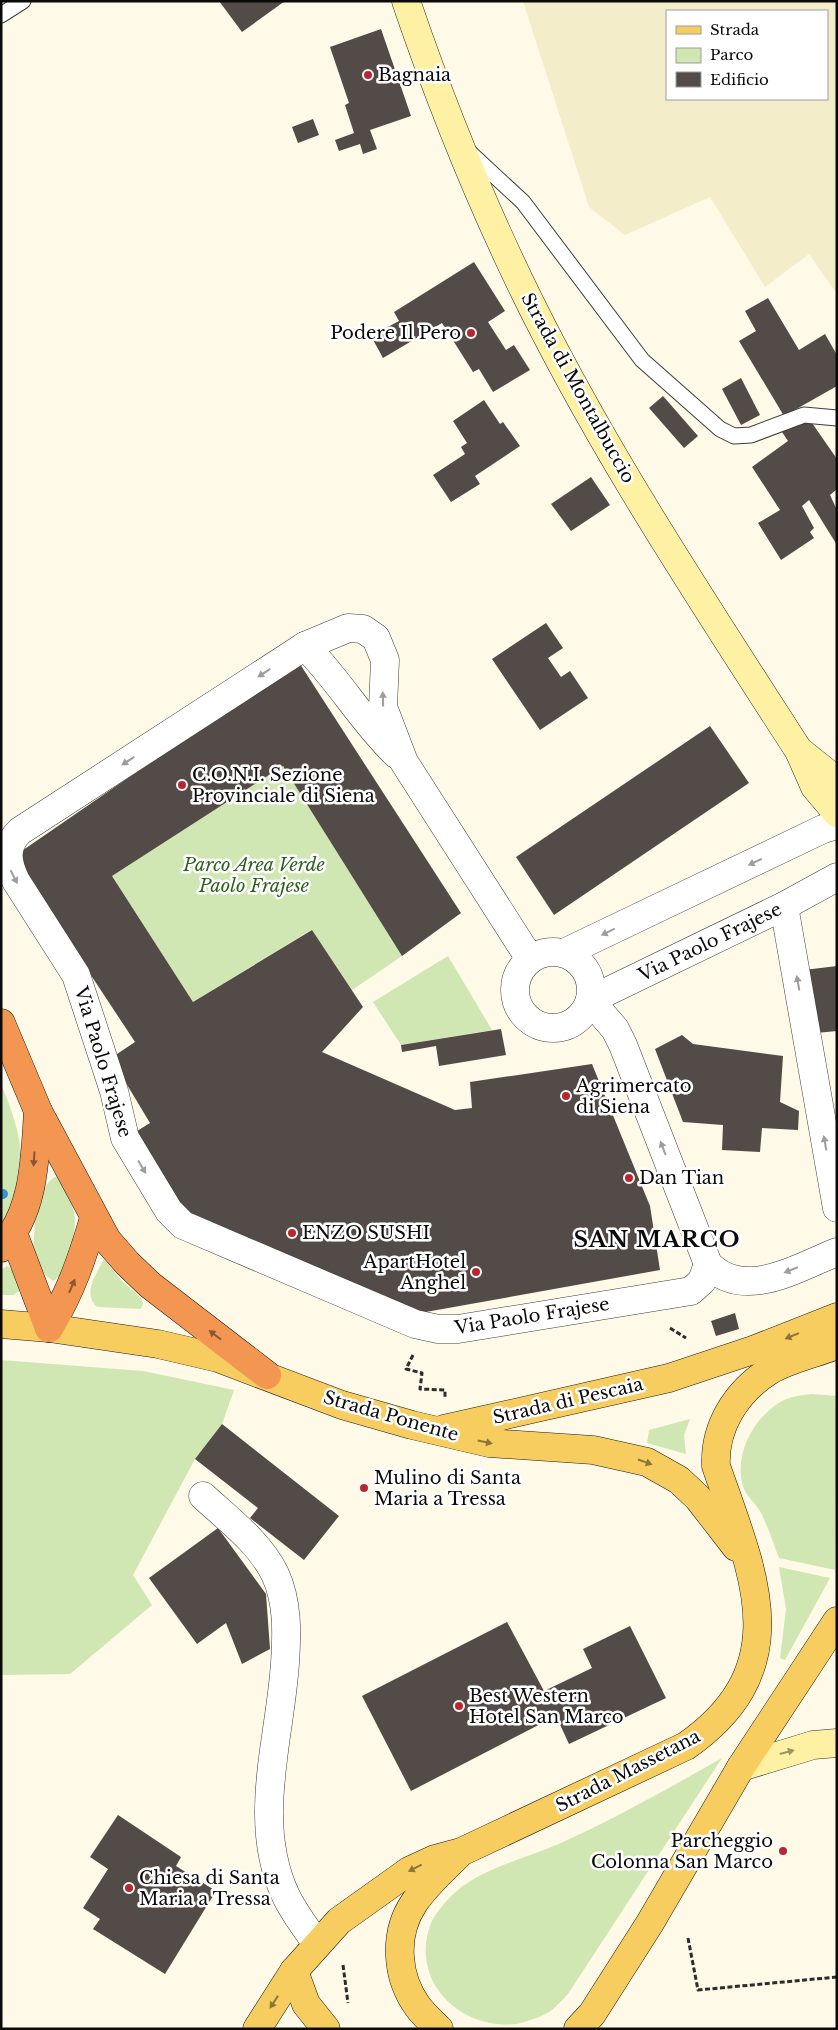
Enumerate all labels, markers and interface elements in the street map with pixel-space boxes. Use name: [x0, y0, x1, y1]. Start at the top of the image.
legend: [666, 10, 828, 100]
text: Strada: [710, 20, 760, 39]
text: Parco: [710, 45, 753, 64]
place label: Bagnaia: [378, 64, 451, 86]
marker: Bagnaia: [362, 69, 374, 81]
text: Edificio: [710, 70, 769, 89]
street label: Strada di Montalbuccio: [516, 289, 640, 487]
place label: Podere Il Pero: [330, 322, 461, 344]
marker: Podere Il Pero: [465, 327, 477, 339]
one-way arrow: [258, 668, 271, 677]
one-way arrow: [379, 691, 387, 707]
one-way arrow: [122, 756, 135, 766]
place label: C.O.N.I. Sezione Provinciale di Siena: [192, 764, 375, 807]
marker: C.O.N.I. Sezione Provinciale di Siena: [176, 779, 188, 791]
park label: Parco Area Verde Paolo Frajese: [182, 854, 325, 897]
one-way arrow: [748, 858, 762, 866]
one-way arrow: [10, 870, 18, 884]
street label: Via Paolo Frajese: [634, 898, 785, 987]
one-way arrow: [601, 928, 615, 936]
one-way arrow: [793, 974, 801, 990]
street label: Via Paolo Frajese: [69, 983, 136, 1140]
place label: Agrimercato di Siena: [575, 1075, 692, 1118]
marker: Agrimercato di Siena: [560, 1090, 572, 1102]
one-way arrow: [821, 1134, 829, 1150]
one-way arrow: [659, 1140, 667, 1155]
one-way arrow: [30, 1152, 38, 1168]
one-way arrow: [137, 1161, 146, 1174]
place label: Dan Tian: [639, 1167, 724, 1189]
marker: Dan Tian: [623, 1172, 635, 1184]
place label: ENZO SUSHI: [302, 1222, 430, 1244]
district label: SAN MARCO: [574, 1226, 740, 1253]
marker: ENZO SUSHI: [286, 1227, 298, 1239]
place label: ApartHotel Anghel: [363, 1251, 466, 1294]
marker: ApartHotel Anghel: [470, 1266, 482, 1278]
one-way arrow: [784, 1266, 799, 1274]
one-way arrow: [69, 1279, 77, 1293]
street label: Via Paolo Frajese: [452, 1293, 611, 1339]
one-way arrow: [209, 1329, 222, 1340]
one-way arrow: [785, 1332, 799, 1340]
street label: Strada di Pescaia: [491, 1373, 645, 1429]
street label: Strada Ponente: [321, 1386, 461, 1446]
one-way arrow: [477, 1438, 493, 1446]
one-way arrow: [638, 1458, 653, 1466]
place label: Mulino di Santa Maria a Tressa: [374, 1467, 521, 1510]
marker: Mulino di Santa Maria a Tressa: [358, 1482, 370, 1494]
place label: Best Western Hotel San Marco: [469, 1685, 624, 1728]
marker: Best Western Hotel San Marco: [453, 1700, 465, 1712]
street label: Strada Massetana: [552, 1725, 704, 1817]
one-way arrow: [780, 1748, 795, 1756]
place label: Parcheggio Colonna San Marco: [591, 1830, 773, 1873]
marker: Parcheggio Colonna San Marco: [777, 1845, 789, 1857]
one-way arrow: [408, 1864, 422, 1872]
place label: Chiesa di Santa Maria a Tressa: [139, 1867, 280, 1910]
marker: Chiesa di Santa Maria a Tressa: [123, 1882, 135, 1894]
one-way arrow: [269, 1996, 279, 2009]

